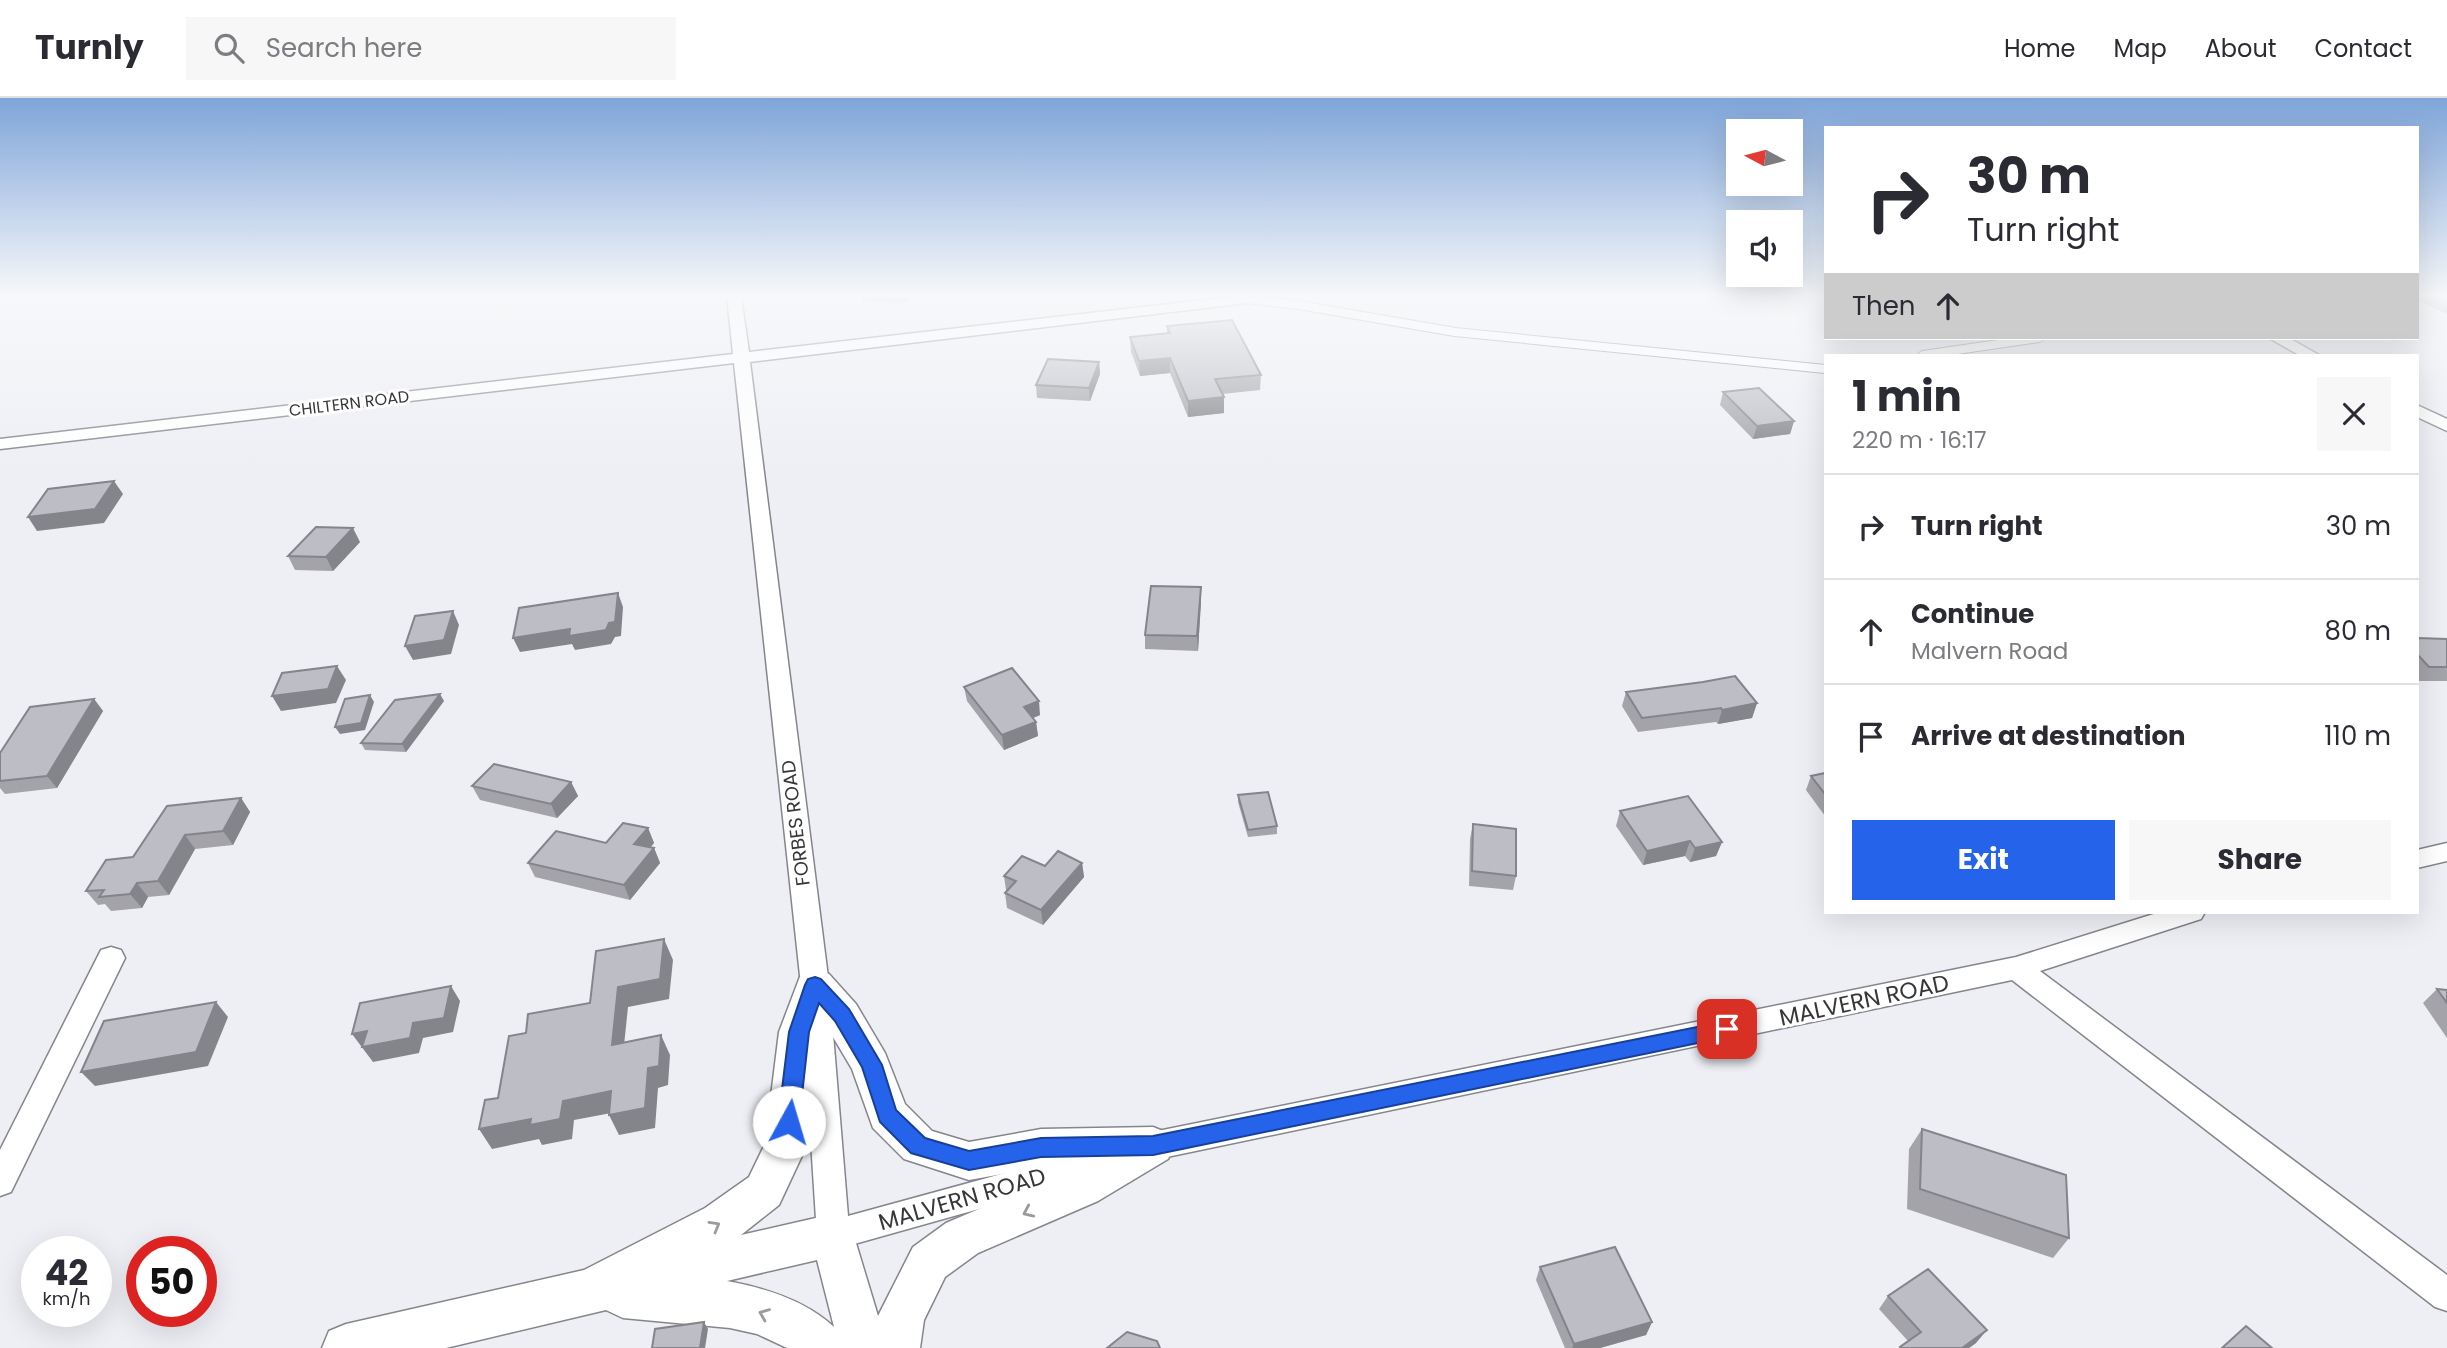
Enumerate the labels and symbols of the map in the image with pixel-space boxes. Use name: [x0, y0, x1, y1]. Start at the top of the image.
north arrow: [1726, 119, 1802, 196]
street label: CHILTERN ROAD: [288, 385, 410, 422]
street label: FORBES ROAD: [774, 759, 817, 887]
street label: MALVERN ROAD: [1776, 966, 1952, 1034]
pin: [1697, 999, 1757, 1059]
position arrow: [752, 1085, 826, 1159]
street label: MALVERN ROAD: [875, 1160, 1049, 1238]
one-way arrow: [1023, 1204, 1035, 1218]
one-way arrow: [707, 1221, 720, 1234]
speed limit sign: 50: [126, 1236, 217, 1327]
one-way arrow: [759, 1309, 771, 1323]

